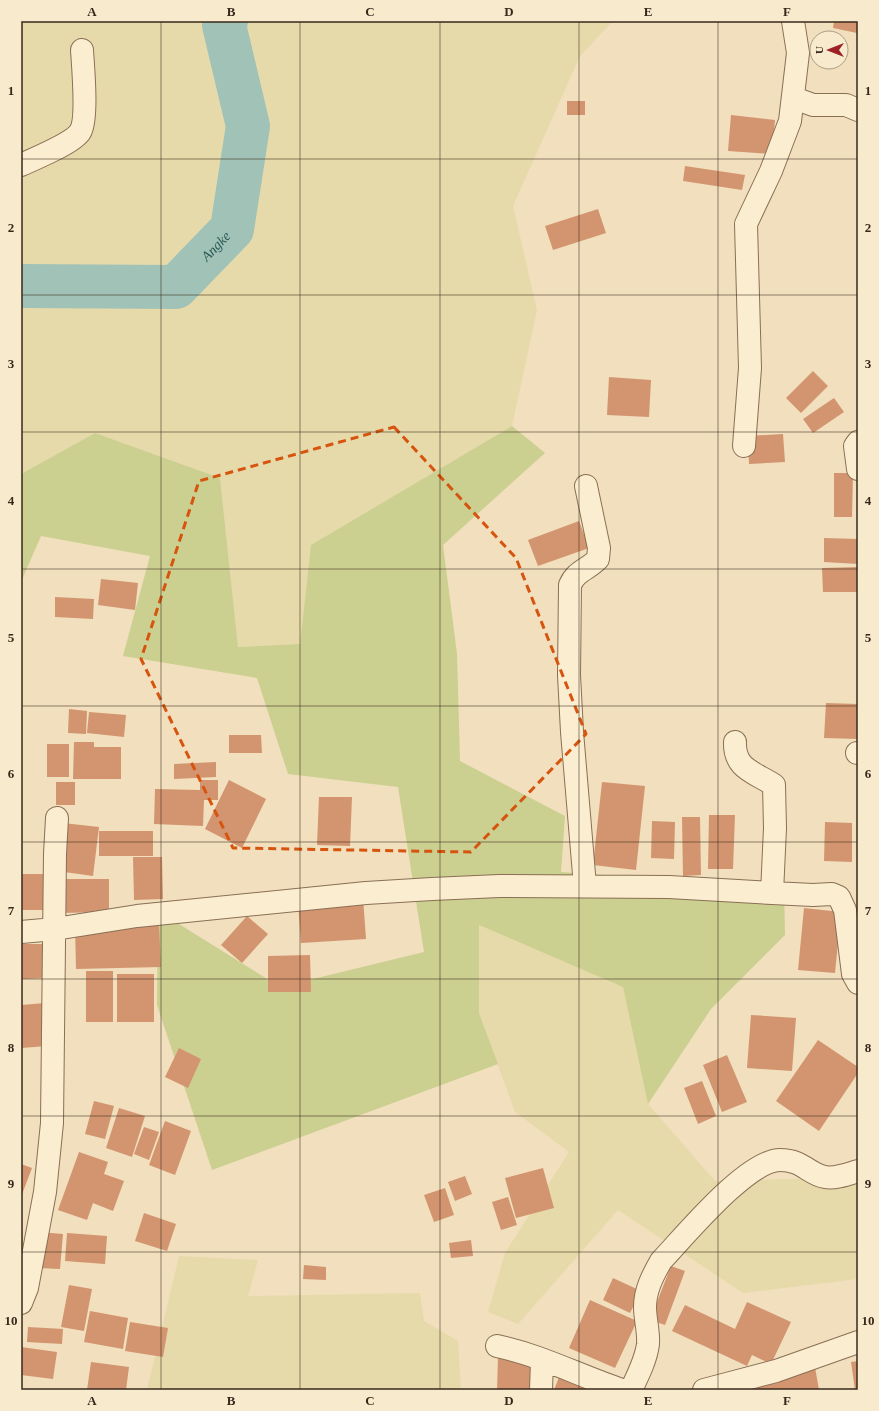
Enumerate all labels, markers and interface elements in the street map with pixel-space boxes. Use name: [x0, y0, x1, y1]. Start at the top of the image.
text: A: [87, 4, 97, 19]
text: B: [227, 4, 236, 19]
text: C: [365, 4, 375, 19]
text: D: [504, 4, 514, 19]
text: E: [644, 4, 652, 19]
text: F: [783, 4, 791, 19]
north arrow: [809, 30, 849, 70]
text: U: [813, 46, 825, 54]
text: 1: [8, 83, 14, 98]
text: 1: [865, 83, 871, 98]
text: 2: [8, 220, 14, 235]
text: 2: [865, 220, 871, 235]
water label: Angke: [197, 228, 233, 265]
text: 3: [8, 356, 15, 371]
text: 3: [865, 356, 872, 371]
text: 4: [8, 493, 15, 508]
text: 4: [865, 493, 872, 508]
text: 5: [8, 630, 15, 645]
text: 5: [865, 630, 872, 645]
text: 6: [8, 766, 15, 781]
text: 6: [865, 766, 872, 781]
text: 7: [8, 903, 15, 918]
text: 7: [865, 903, 872, 918]
text: 8: [8, 1040, 15, 1055]
text: 8: [865, 1040, 872, 1055]
text: 9: [8, 1176, 15, 1191]
text: 9: [865, 1176, 872, 1191]
text: 10: [5, 1313, 18, 1328]
text: 10: [862, 1313, 875, 1328]
text: A: [87, 1393, 97, 1408]
text: B: [227, 1393, 236, 1408]
text: C: [365, 1393, 375, 1408]
text: D: [504, 1393, 514, 1408]
text: E: [644, 1393, 652, 1408]
text: F: [783, 1393, 791, 1408]

